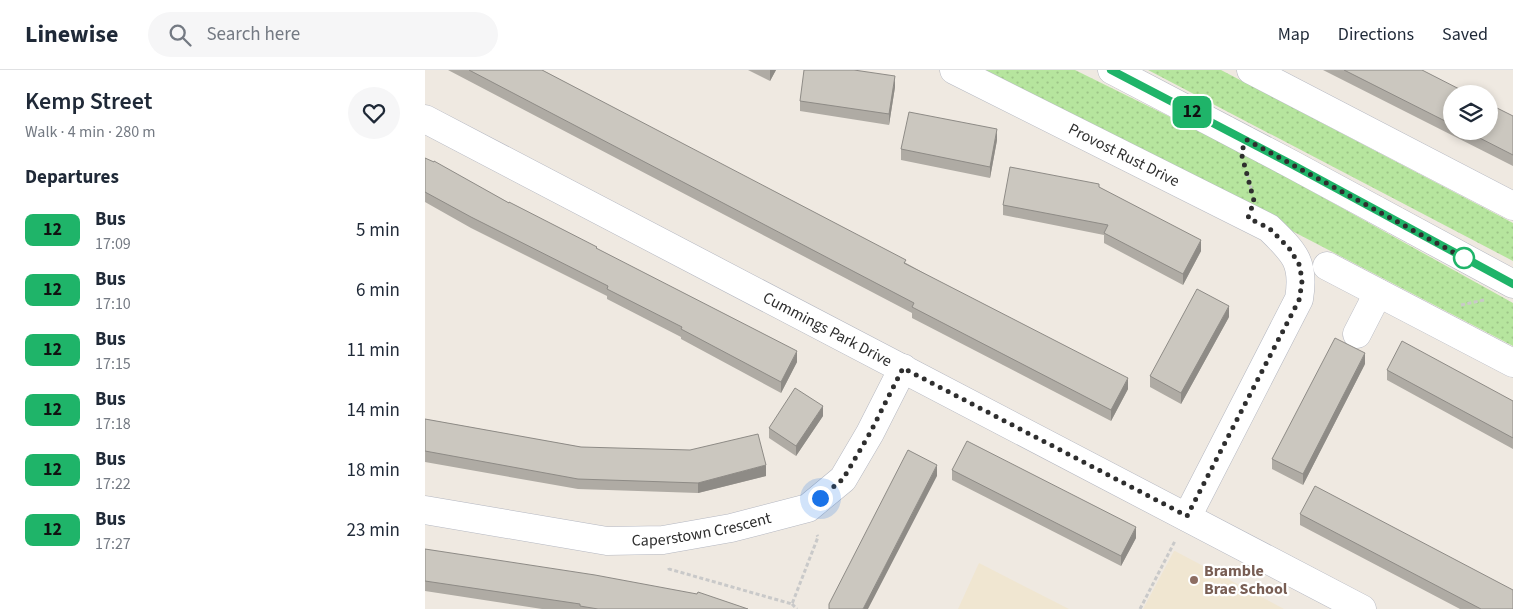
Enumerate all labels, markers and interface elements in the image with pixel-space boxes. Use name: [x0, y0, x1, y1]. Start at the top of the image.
search box: [148, 12, 498, 57]
text: Linewise: [25, 17, 118, 52]
icon: search: [166, 21, 194, 49]
text: Search here: [206, 21, 300, 48]
text: Map: [1278, 22, 1310, 47]
text: Directions: [1338, 22, 1414, 47]
text: Saved: [1442, 22, 1488, 47]
text: Kemp Street: [25, 84, 152, 119]
map controls: [1443, 85, 1498, 140]
button: layers: [1443, 85, 1498, 140]
button: heart: [348, 87, 400, 139]
line badge: 12: [1169, 96, 1215, 128]
text: 12: [1182, 99, 1202, 124]
street label: Provost Rust Drive: [1065, 118, 1183, 192]
text: Walk · 4 min · 280 m: [25, 121, 156, 143]
text: Departures: [25, 164, 119, 191]
text: Bus: [95, 206, 126, 233]
text: 12: [43, 217, 62, 242]
text: 5 min: [356, 217, 400, 244]
text: 17:09: [95, 233, 131, 255]
unlabelled marker: [1453, 247, 1475, 269]
text: Bus: [95, 266, 126, 293]
text: 12: [43, 277, 62, 302]
text: 6 min: [356, 277, 400, 304]
street label: Cummings Park Drive: [759, 287, 896, 372]
text: 17:10: [95, 293, 131, 315]
text: Bus: [95, 326, 126, 353]
text: 12: [43, 337, 62, 362]
text: 11 min: [346, 337, 400, 364]
text: 17:15: [95, 353, 131, 375]
text: Bus: [95, 386, 126, 413]
text: 12: [43, 397, 62, 422]
text: 14 min: [346, 397, 400, 424]
text: 17:18: [95, 413, 131, 435]
text: Bus: [95, 446, 126, 473]
text: 12: [43, 457, 62, 482]
text: 18 min: [346, 457, 400, 484]
text: 17:22: [95, 473, 131, 495]
your location: [808, 486, 833, 511]
text: Bus: [95, 506, 126, 533]
street label: Caperstown Crescent: [631, 507, 774, 552]
text: 12: [43, 517, 62, 542]
text: 23 min: [346, 517, 400, 544]
text: 17:27: [95, 533, 131, 555]
place label: Bramble Brae School: [1204, 560, 1288, 600]
marker: Bramble Brae School: [1188, 574, 1200, 586]

